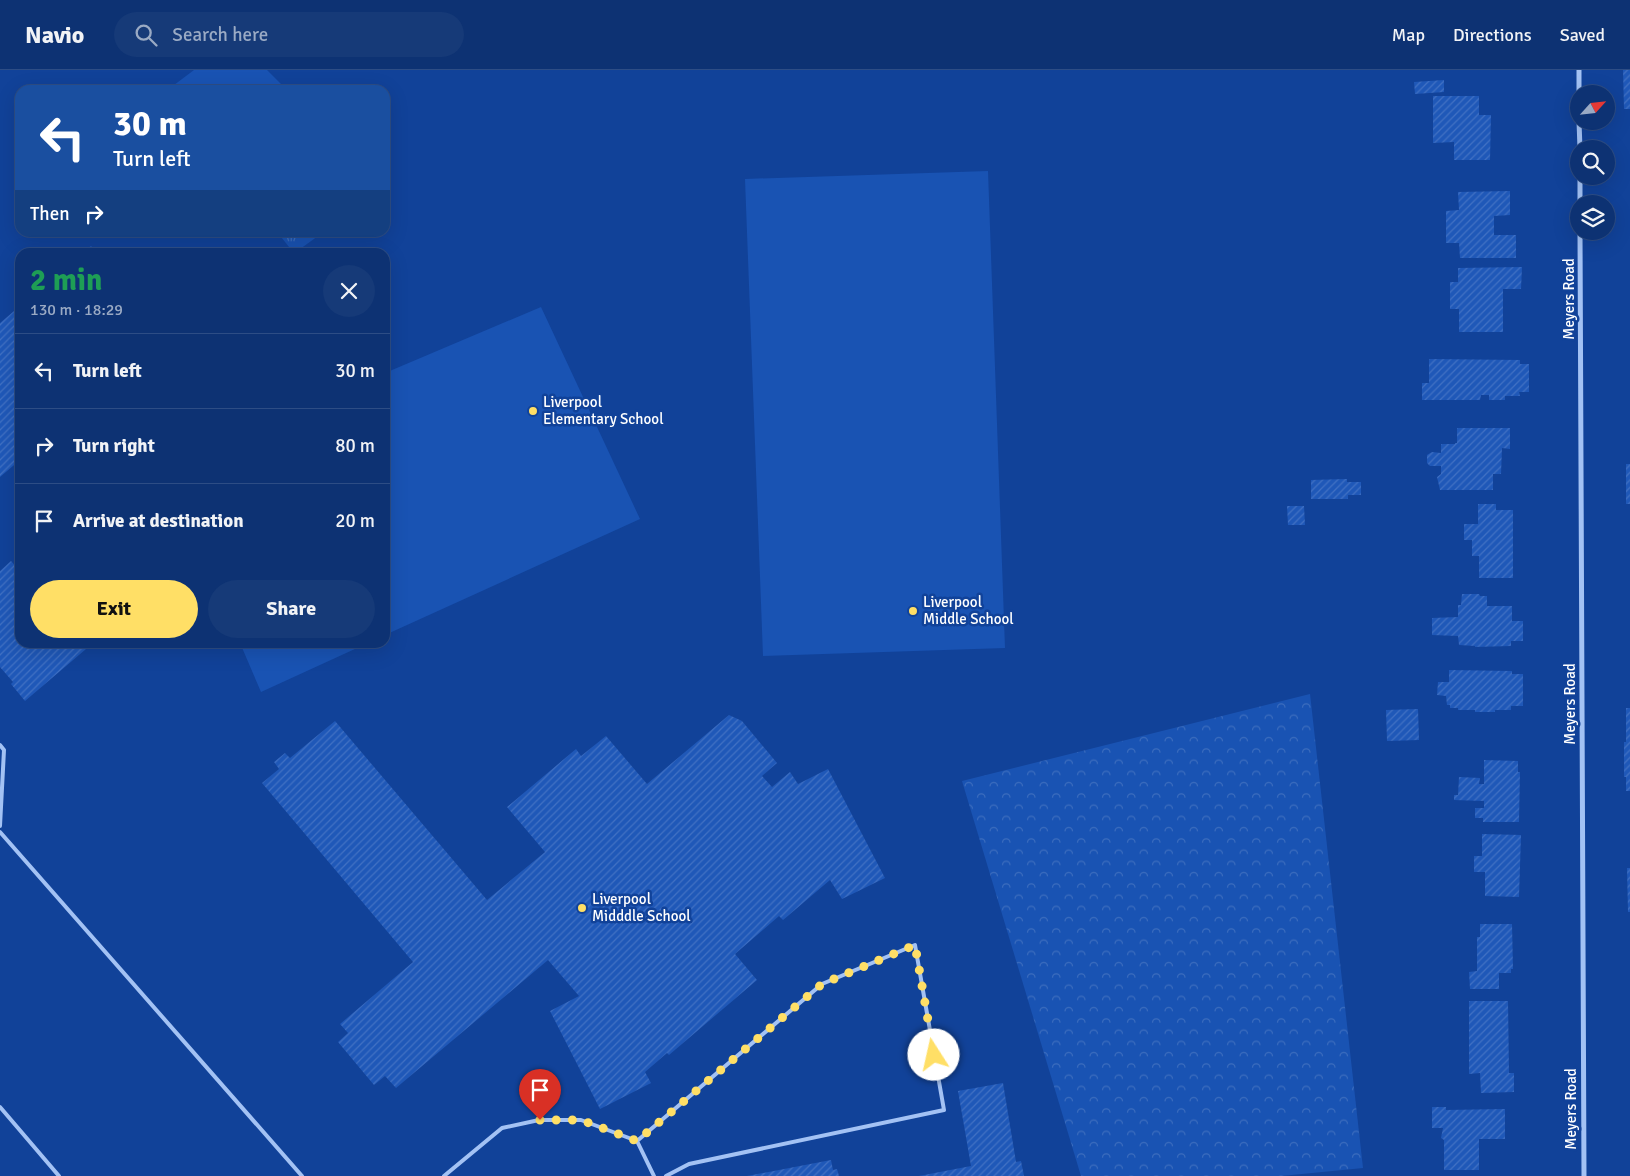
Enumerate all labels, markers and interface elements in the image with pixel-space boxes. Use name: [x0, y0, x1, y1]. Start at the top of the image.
search box: [114, 12, 464, 57]
text: Navio: [25, 20, 84, 50]
icon: search: [132, 21, 160, 49]
text: Search here: [172, 23, 268, 47]
text: Map: [1392, 24, 1425, 46]
text: Directions: [1453, 24, 1532, 46]
text: Saved: [1560, 24, 1605, 46]
north arrow: [1570, 85, 1615, 130]
map controls: [1570, 85, 1615, 240]
text: 30 m: [113, 102, 187, 145]
icon: left: [30, 105, 95, 170]
button: search: [1570, 140, 1615, 185]
text: Turn left: [113, 145, 191, 172]
button: layers: [1570, 195, 1615, 240]
icon: right: [80, 200, 108, 228]
text: Then: [30, 202, 70, 226]
street label: Meyers Road: [1560, 258, 1578, 340]
text: 2 min: [30, 262, 102, 299]
button: close: [323, 265, 375, 317]
text: 130 m · 18:29: [30, 300, 123, 320]
icon: left: [30, 357, 58, 385]
text: Turn left: [73, 359, 142, 383]
text: 30 m: [335, 359, 375, 383]
place label: Liverpool Elementary School: [543, 393, 664, 428]
marker: Liverpool Elementary School: [527, 405, 539, 417]
icon: right: [30, 432, 58, 460]
text: Turn right: [73, 434, 155, 458]
text: 80 m: [335, 434, 375, 458]
icon: arrive: [30, 507, 58, 535]
text: Arrive at destination: [73, 509, 244, 533]
text: 20 m: [335, 509, 375, 533]
button: Exit: [30, 580, 198, 638]
button: Share: [208, 580, 375, 638]
place label: Liverpool Middle School: [923, 593, 1014, 628]
marker: Liverpool Middle School: [907, 605, 919, 617]
street label: Meyers Road: [1561, 663, 1579, 745]
place label: Liverpool Midddle School: [592, 890, 691, 925]
marker: Liverpool Midddle School: [576, 902, 588, 914]
position arrow: [907, 1028, 959, 1080]
street label: Meyers Road: [1562, 1068, 1580, 1150]
pin: [519, 1069, 561, 1120]
icon: arrive: [526, 1076, 554, 1104]

